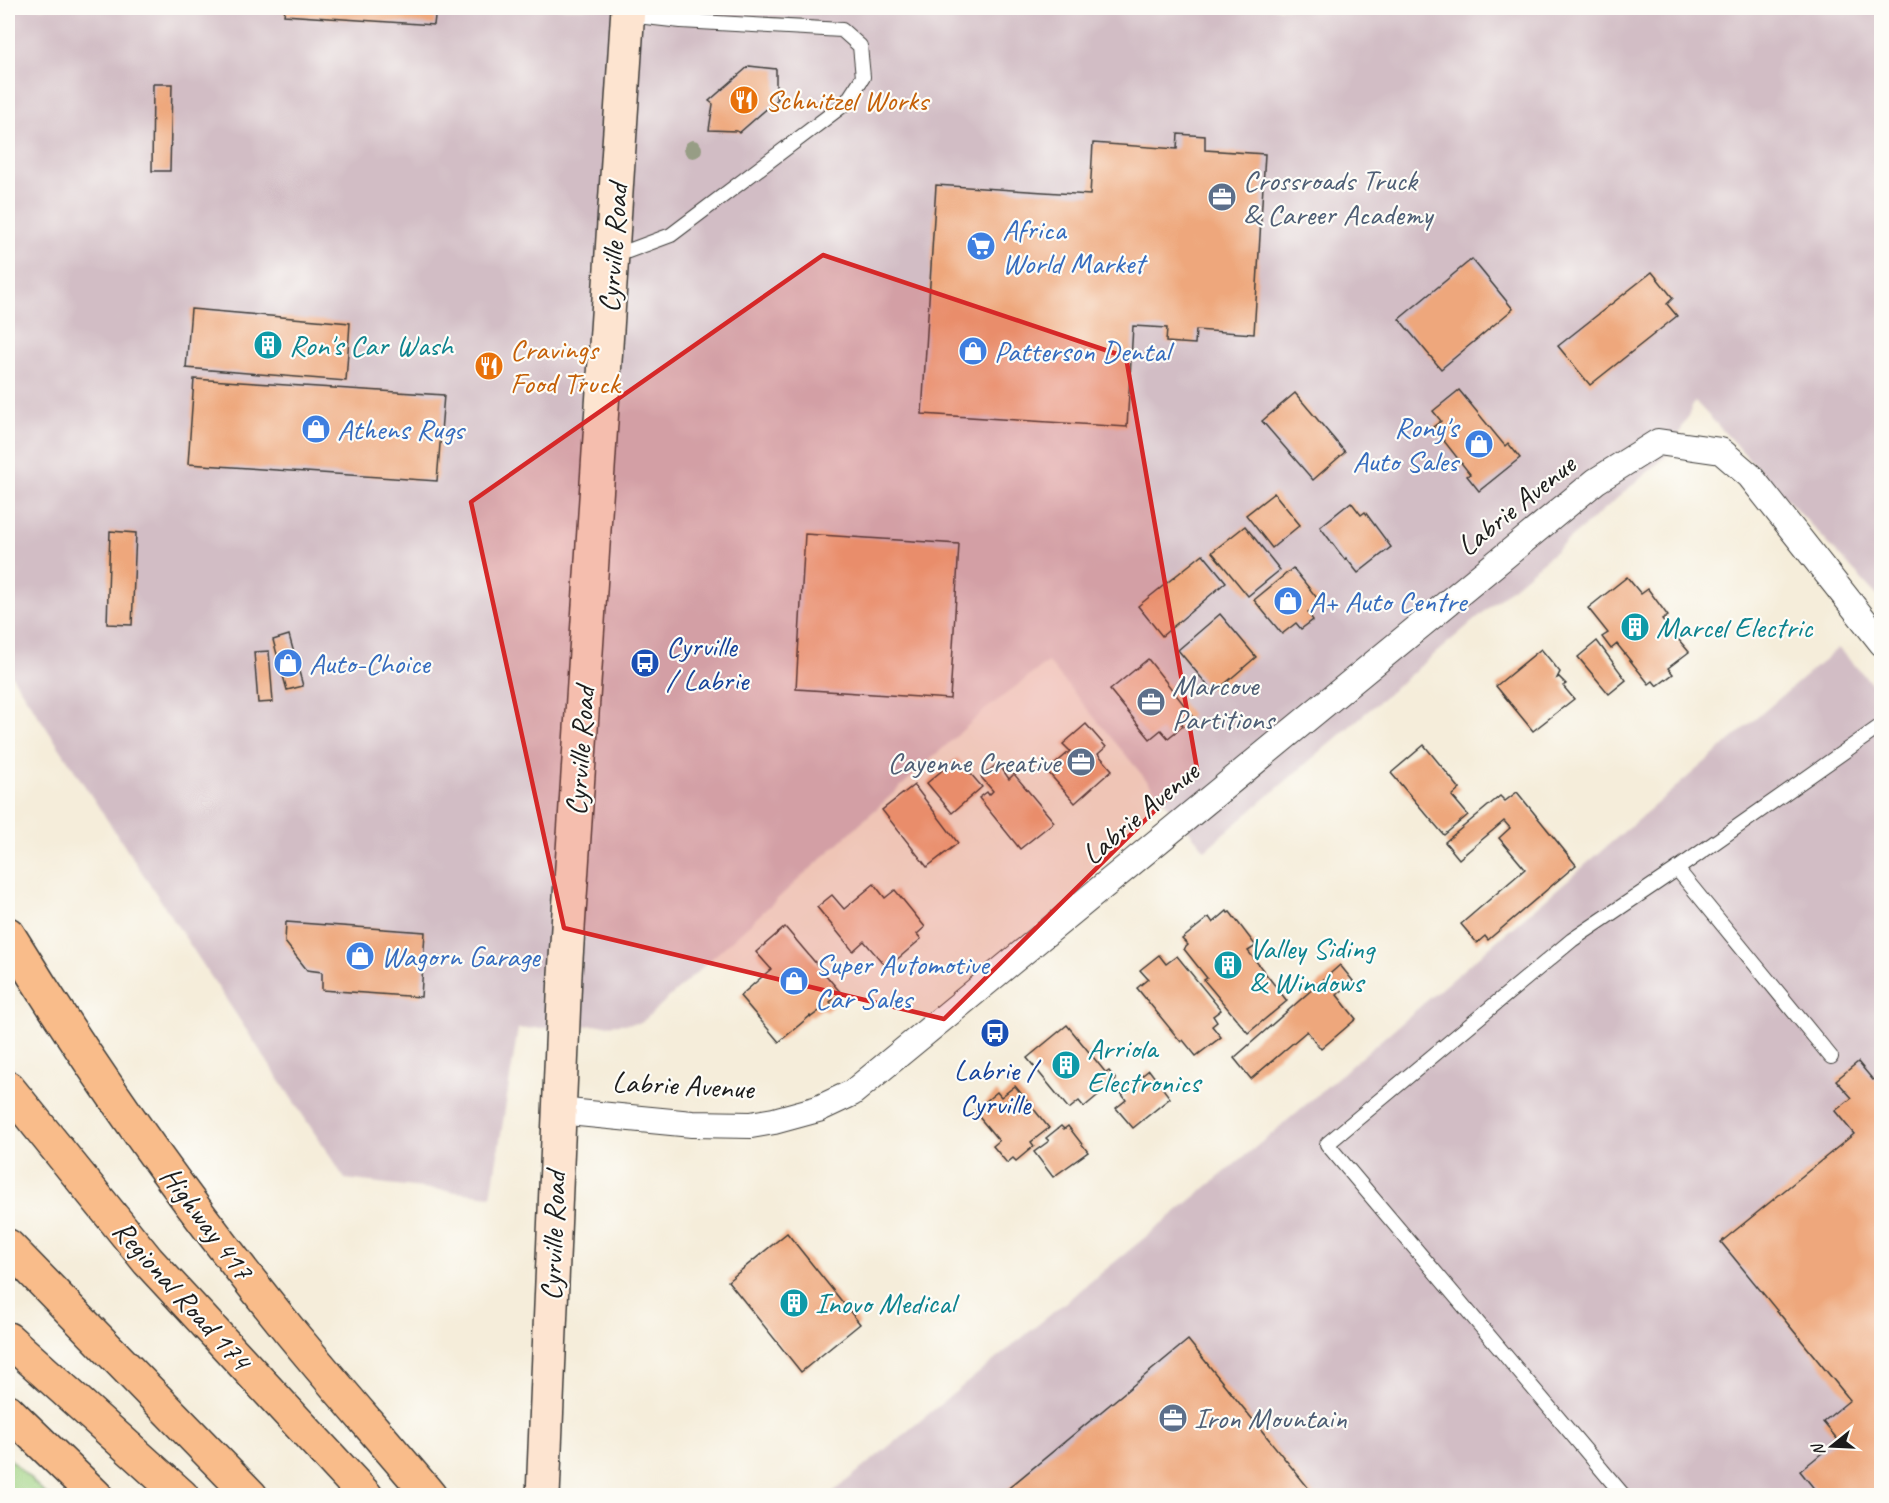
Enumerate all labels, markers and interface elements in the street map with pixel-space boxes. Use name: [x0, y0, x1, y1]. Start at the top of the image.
place label: Schnitzel Works: [765, 81, 931, 119]
restaurant icon: Schnitzel Works: [728, 84, 760, 116]
place label: Crossroads Truck & Career Academy: [1243, 161, 1435, 233]
street label: Cyrville Road: [590, 178, 637, 314]
office icon: Crossroads Truck & Career Academy: [1206, 181, 1238, 213]
place label: Africa World Market: [1002, 210, 1148, 282]
supermarket icon: Africa World Market: [965, 230, 997, 262]
place label: Ron's Car Wash: [289, 326, 455, 364]
building icon: Ron's Car Wash: [252, 329, 284, 361]
place label: Cravings Food Truck: [510, 330, 622, 402]
place label: Patterson Dental: [994, 332, 1175, 370]
shop icon: Patterson Dental: [957, 335, 989, 367]
restaurant icon: Cravings Food Truck: [473, 350, 505, 382]
place label: Rony's Auto Sales: [1352, 408, 1461, 480]
place label: Athens Rugs: [337, 410, 467, 448]
shop icon: Athens Rugs: [300, 413, 332, 445]
shop icon: Rony's Auto Sales: [1463, 428, 1495, 460]
street label: Labrie Avenue: [1449, 444, 1585, 564]
place label: A+ Auto Centre: [1309, 582, 1468, 620]
shop icon: A+ Auto Centre: [1272, 585, 1304, 617]
place label: Marcel Electric: [1656, 608, 1814, 646]
building icon: Marcel Electric: [1619, 611, 1651, 643]
place label: Cyrville / Labrie: [666, 627, 751, 699]
place label: Auto-Choice: [309, 644, 432, 682]
shop icon: Auto-Choice: [272, 647, 304, 679]
bus stop icon: Cyrville / Labrie: [629, 647, 661, 679]
place label: Marcove Partitions: [1172, 666, 1277, 738]
street label: Cyrville Road: [557, 681, 604, 817]
office icon: Marcove Partitions: [1135, 686, 1167, 718]
place label: Cayenne Creative: [887, 743, 1062, 781]
office icon: Cayenne Creative: [1065, 746, 1097, 778]
street label: Labrie Avenue: [1074, 752, 1208, 873]
place label: Valley Siding & Windows: [1249, 929, 1377, 1001]
place label: Wagorn Garage: [381, 937, 542, 975]
shop icon: Wagorn Garage: [344, 940, 376, 972]
place label: Super Automotive Car Sales: [815, 945, 991, 1017]
building icon: Valley Siding & Windows: [1212, 949, 1244, 981]
shop icon: Super Automotive Car Sales: [778, 965, 810, 997]
bus stop icon: Labrie / Cyrville: [979, 1017, 1011, 1049]
place label: Arriola Electronics: [1087, 1029, 1203, 1101]
building icon: Arriola Electronics: [1050, 1049, 1082, 1081]
place label: Labrie / Cyrville: [954, 1051, 1042, 1123]
street label: Labrie Avenue: [611, 1062, 757, 1108]
street label: Highway 417: [152, 1159, 263, 1289]
street label: Cyrville Road: [532, 1167, 574, 1301]
street label: Regional Road 174: [104, 1212, 261, 1380]
place label: Inovo Medical: [815, 1284, 960, 1322]
building icon: Inovo Medical: [778, 1287, 810, 1319]
place label: Iron Mountain: [1194, 1399, 1347, 1437]
office icon: Iron Mountain: [1157, 1402, 1189, 1434]
north arrow: [1802, 1416, 1862, 1476]
text: N: [1807, 1440, 1830, 1458]

